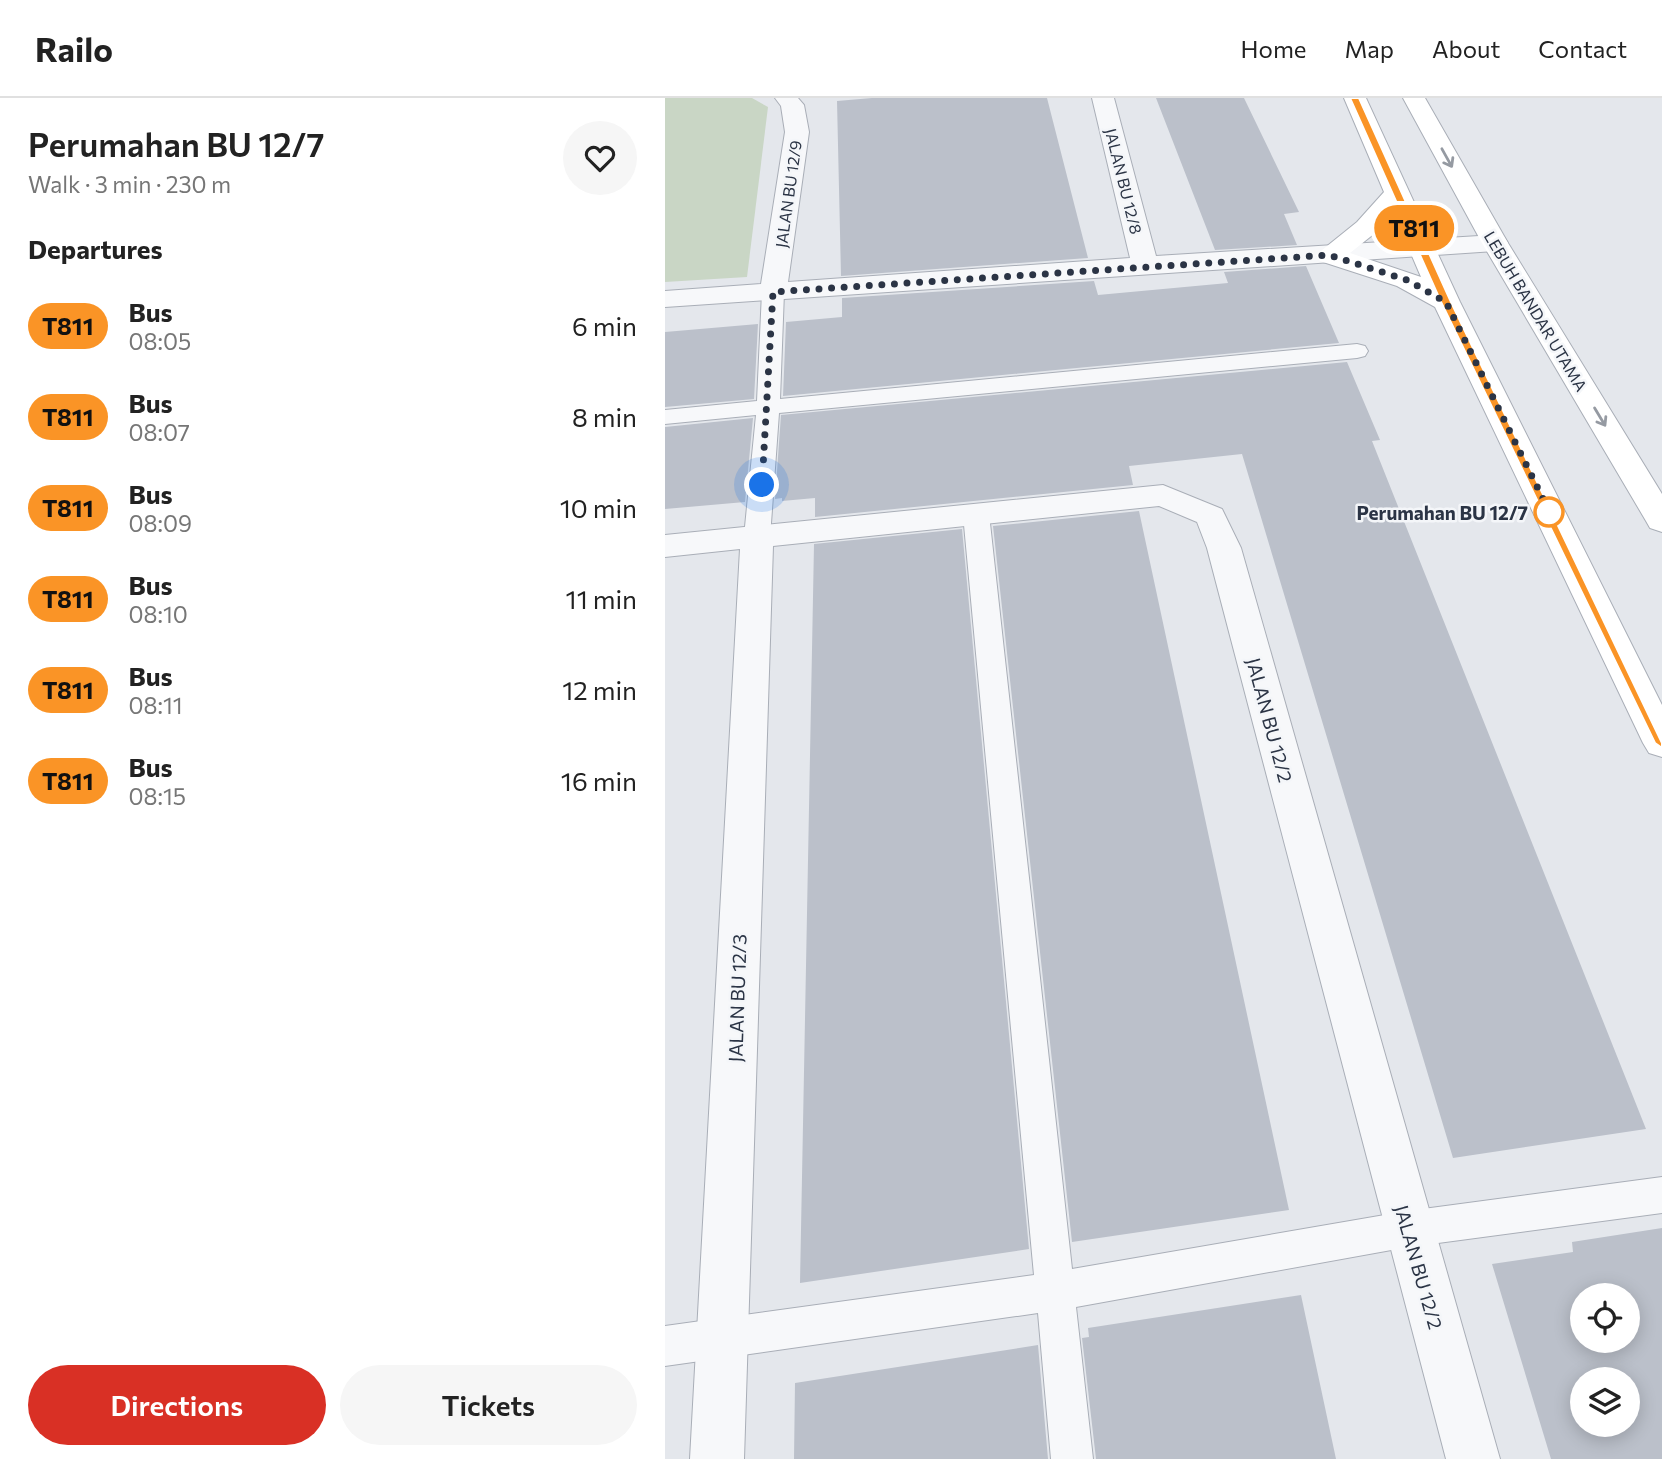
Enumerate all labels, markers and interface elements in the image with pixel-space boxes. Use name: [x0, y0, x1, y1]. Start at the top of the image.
text: Railo: [35, 28, 113, 69]
text: Home: [1241, 34, 1307, 63]
text: Map: [1345, 34, 1394, 63]
text: About: [1432, 34, 1500, 63]
text: Contact: [1538, 34, 1627, 63]
button: heart: [563, 121, 637, 195]
text: Perumahan BU 12/7: [28, 123, 324, 164]
street label: JALAN BU 12/8: [1102, 126, 1146, 236]
street label: JALAN BU 12/9: [771, 139, 805, 249]
one-way arrow: [1440, 147, 1454, 167]
text: Walk · 3 min · 230 m: [28, 170, 231, 198]
line badge: T811: [1365, 205, 1463, 251]
text: T811: [1388, 213, 1440, 242]
street label: LEBUH BANDAR UTAMA: [1481, 228, 1591, 394]
text: Departures: [28, 233, 163, 264]
text: Bus: [129, 296, 173, 327]
text: 6 min: [572, 310, 637, 341]
text: T811: [42, 311, 94, 340]
text: 08:05: [129, 327, 191, 355]
text: Bus: [129, 387, 173, 418]
text: 8 min: [572, 401, 637, 432]
text: T811: [42, 402, 94, 431]
one-way arrow: [1593, 407, 1607, 427]
text: 08:07: [129, 418, 190, 446]
your location: [744, 467, 779, 502]
text: Bus: [129, 478, 173, 509]
text: 10 min: [560, 492, 637, 523]
text: T811: [42, 493, 94, 522]
marker: Perumahan BU 12/7: [1534, 497, 1564, 527]
place label: Perumahan BU 12/7: [1357, 501, 1528, 524]
text: 08:09: [129, 509, 192, 537]
text: Bus: [129, 569, 173, 600]
text: 11 min: [566, 583, 637, 614]
text: T811: [42, 584, 94, 613]
text: 08:10: [129, 600, 188, 628]
street label: JALAN BU 12/2: [1242, 655, 1298, 785]
text: Bus: [129, 660, 173, 691]
text: 12 min: [562, 674, 637, 705]
text: T811: [42, 675, 94, 704]
text: 08:11: [129, 691, 183, 719]
text: Bus: [129, 751, 173, 782]
text: 16 min: [561, 765, 637, 796]
text: T811: [42, 766, 94, 795]
text: 08:15: [129, 782, 186, 810]
street label: JALAN BU 12/3: [723, 933, 751, 1063]
street label: JALAN BU 12/2: [1390, 1202, 1448, 1332]
map controls: [1570, 1283, 1640, 1437]
button: locate: [1570, 1283, 1640, 1353]
button: Directions: [28, 1365, 326, 1445]
button: Tickets: [340, 1365, 637, 1445]
button: layers: [1570, 1367, 1640, 1437]

